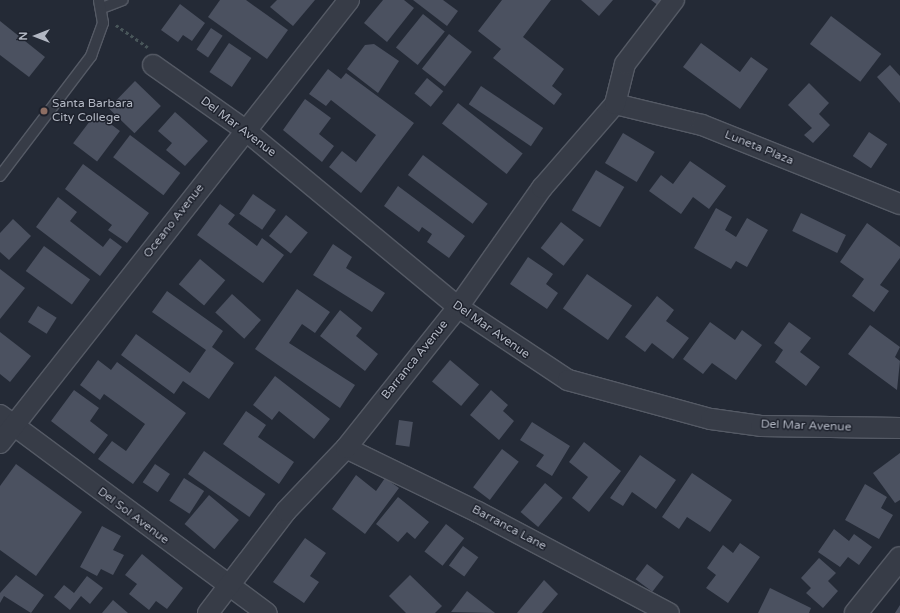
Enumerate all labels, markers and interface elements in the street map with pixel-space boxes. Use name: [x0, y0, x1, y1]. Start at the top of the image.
north arrow: [16, 16, 56, 56]
text: N: [17, 32, 30, 40]
street label: Del Mar Avenue: [197, 94, 279, 160]
place label: Santa Barbara City College: [52, 97, 133, 125]
marker: Santa Barbara City College: [39, 106, 49, 116]
street label: Luneta Plaza: [722, 128, 796, 168]
street label: Oceano Avenue: [141, 181, 207, 261]
street label: Del Mar Avenue: [450, 298, 532, 362]
street label: Barranca Avenue: [379, 318, 451, 402]
street label: Del Mar Avenue: [760, 417, 852, 435]
street label: Del Sol Avenue: [95, 485, 171, 547]
street label: Barranca Lane: [469, 502, 549, 554]

